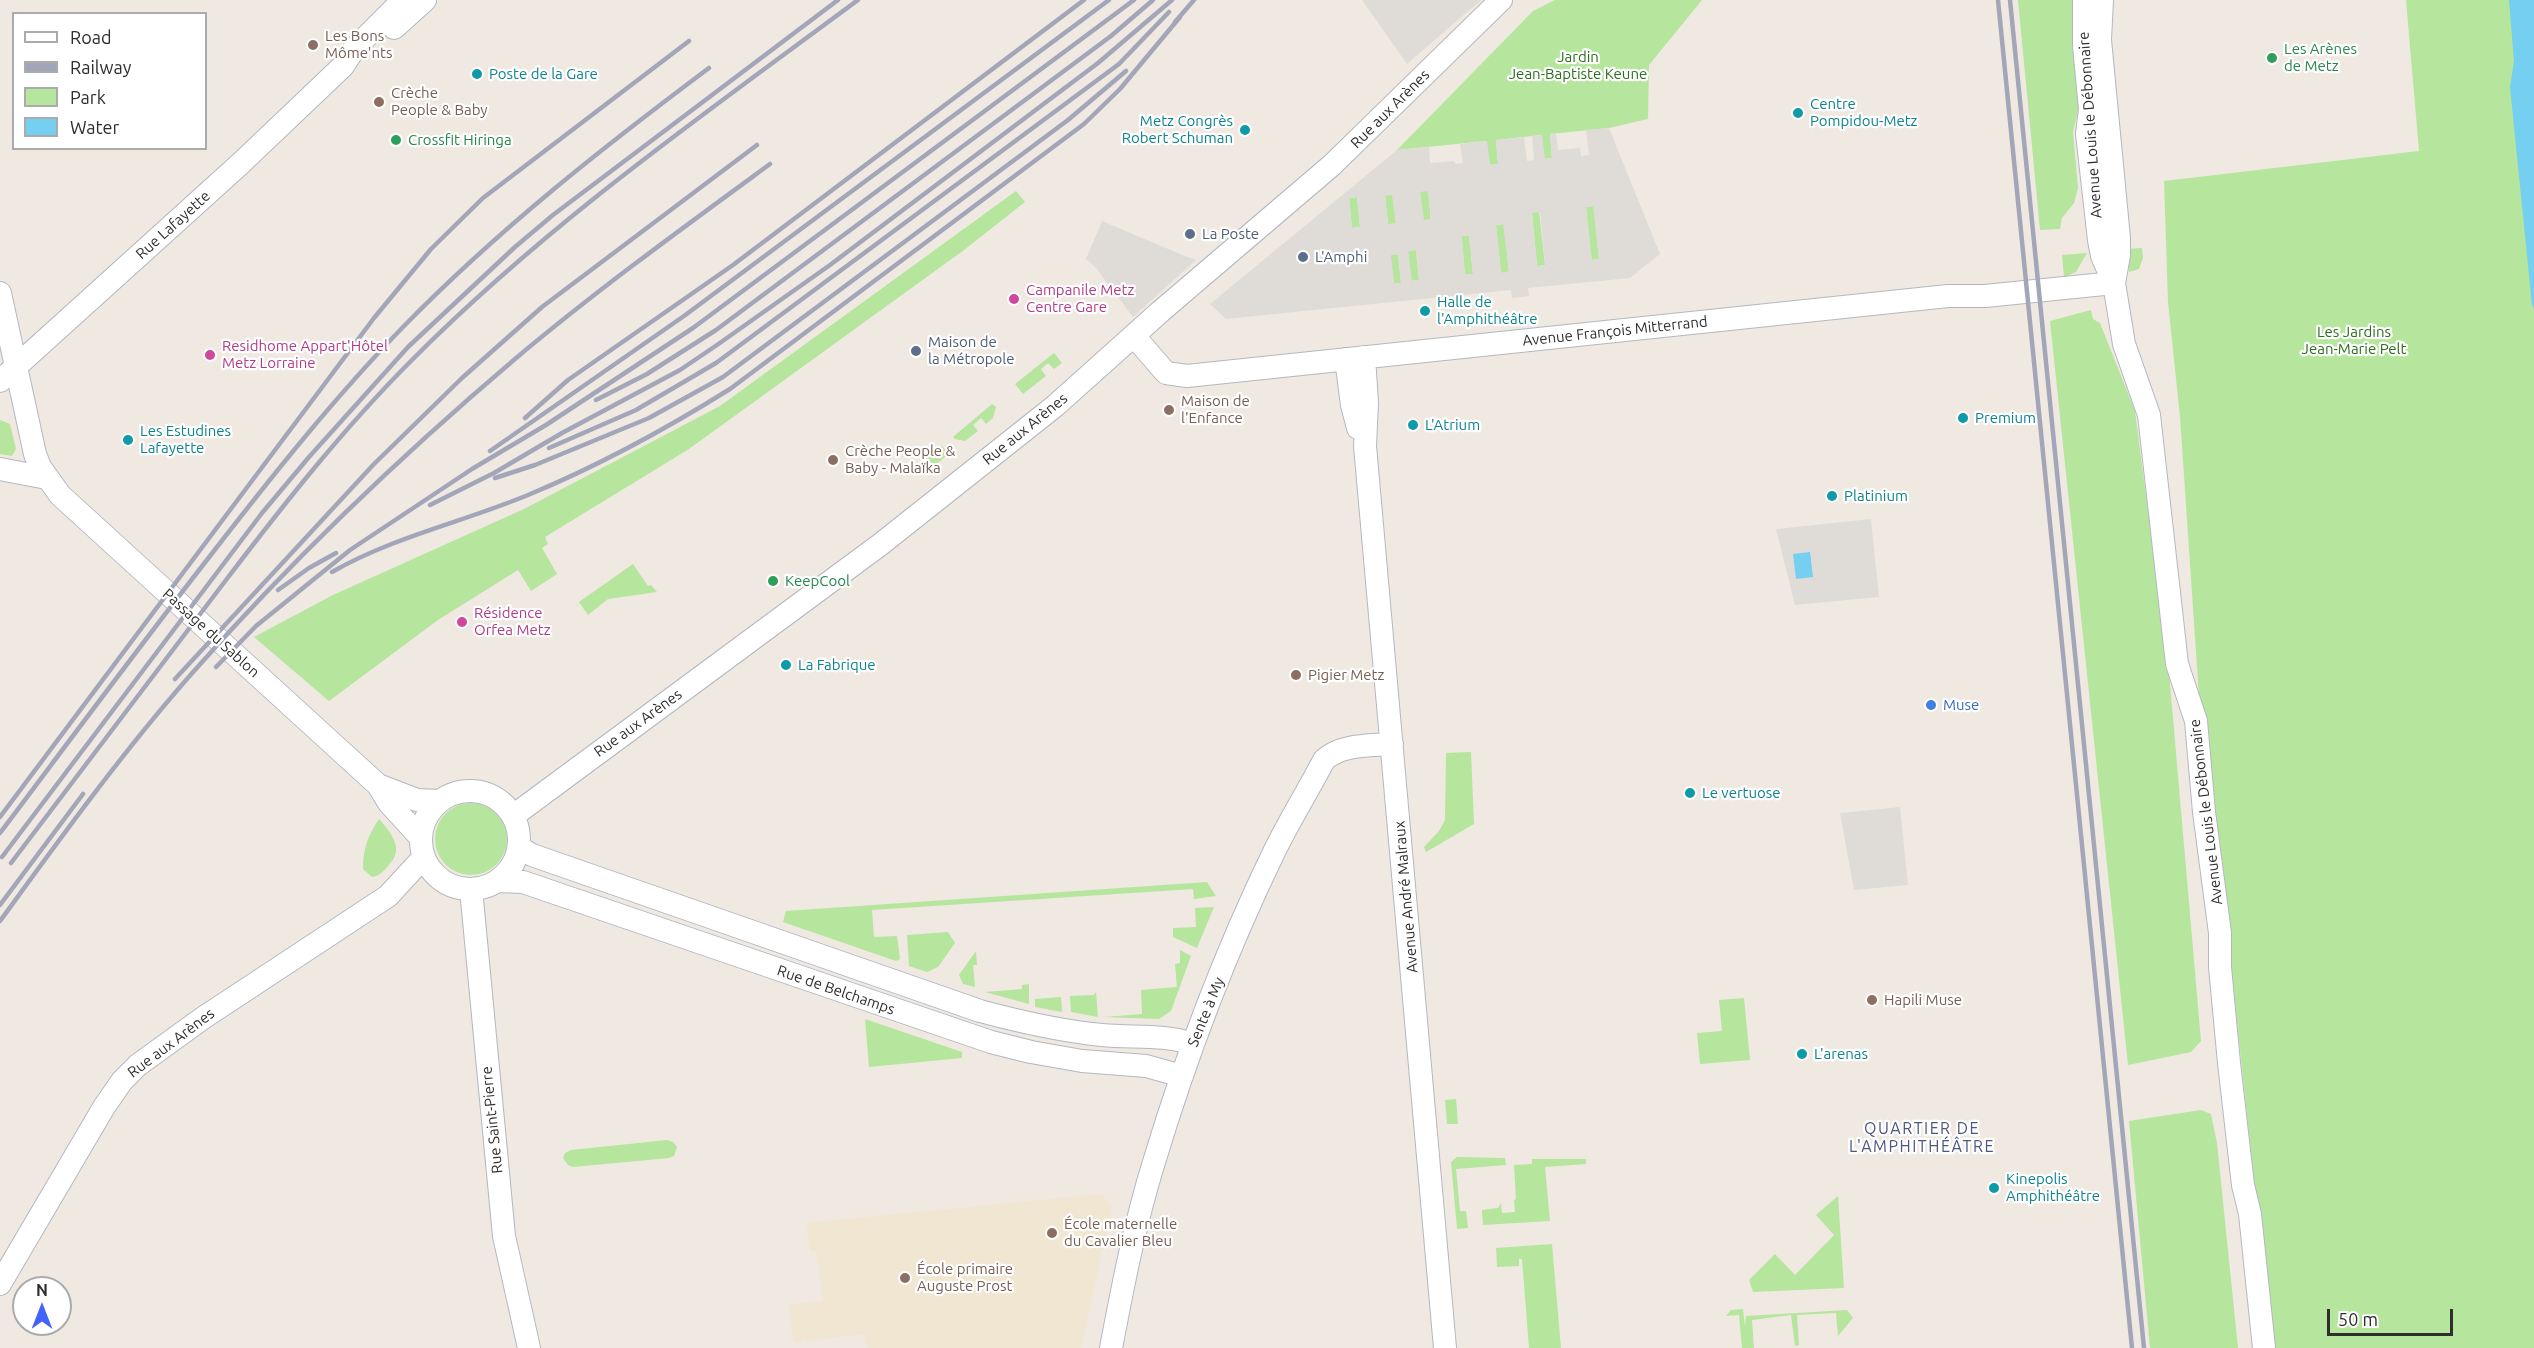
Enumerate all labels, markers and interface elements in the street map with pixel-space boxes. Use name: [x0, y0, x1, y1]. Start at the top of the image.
legend: [12, 12, 207, 150]
text: Road: [70, 27, 112, 47]
place label: Les Bons Môme'nts: [325, 27, 392, 62]
street label: Avenue Louis le Débonnaire: [2074, 31, 2106, 219]
marker: Les Bons Môme'nts: [306, 38, 320, 52]
place label: Les Arènes de Metz: [2284, 40, 2357, 75]
park label: Jardin Jean-Baptiste Keune: [1509, 48, 1647, 83]
marker: Les Arènes de Metz: [2265, 51, 2279, 65]
text: Railway: [70, 57, 131, 77]
place label: Poste de la Gare: [489, 65, 598, 83]
street label: Rue aux Arènes: [1347, 66, 1433, 152]
marker: Poste de la Gare: [470, 67, 484, 81]
place label: Crèche People & Baby: [391, 84, 488, 119]
text: Park: [70, 87, 106, 107]
marker: Crèche People & Baby: [372, 95, 386, 109]
place label: Centre Pompidou-Metz: [1810, 95, 1918, 130]
marker: Centre Pompidou-Metz: [1791, 106, 1805, 120]
place label: Metz Congrès Robert Schuman: [1122, 112, 1233, 147]
text: Water: [70, 117, 119, 137]
marker: Metz Congrès Robert Schuman: [1238, 123, 1252, 137]
place label: Crossfit Hiringa: [408, 131, 512, 149]
marker: Crossfit Hiringa: [389, 133, 403, 147]
street label: Rue Lafayette: [132, 187, 214, 263]
place label: La Poste: [1202, 225, 1259, 243]
marker: La Poste: [1183, 227, 1197, 241]
place label: L'Amphi: [1315, 248, 1367, 266]
marker: L'Amphi: [1296, 250, 1310, 264]
place label: Campanile Metz Centre Gare: [1026, 281, 1134, 316]
marker: Campanile Metz Centre Gare: [1007, 292, 1021, 306]
place label: Halle de l'Amphithéâtre: [1437, 293, 1538, 328]
marker: Halle de l'Amphithéâtre: [1418, 304, 1432, 318]
street label: Avenue François Mitterrand: [1522, 312, 1708, 350]
park label: Les Jardins Jean-Marie Pelt: [2302, 323, 2406, 358]
place label: Maison de la Métropole: [928, 333, 1015, 368]
place label: Residhome Appart'Hôtel Metz Lorraine: [222, 337, 388, 372]
marker: Maison de la Métropole: [909, 344, 923, 358]
marker: Residhome Appart'Hôtel Metz Lorraine: [203, 348, 217, 362]
street label: Rue aux Arènes: [979, 389, 1071, 469]
place label: Maison de l'Enfance: [1181, 392, 1250, 427]
marker: Maison de l'Enfance: [1162, 403, 1176, 417]
place label: Premium: [1975, 409, 2036, 427]
marker: Premium: [1956, 411, 1970, 425]
place label: L'Atrium: [1425, 416, 1480, 434]
marker: L'Atrium: [1406, 418, 1420, 432]
place label: Les Estudines Lafayette: [140, 422, 231, 457]
marker: Les Estudines Lafayette: [121, 433, 135, 447]
place label: Crèche People & Baby - Malaïka: [845, 442, 955, 477]
marker: Crèche People & Baby - Malaïka: [826, 453, 840, 467]
place label: Platinium: [1844, 487, 1908, 505]
marker: Platinium: [1825, 489, 1839, 503]
place label: KeepCool: [785, 572, 850, 590]
marker: KeepCool: [766, 574, 780, 588]
street label: Passage du Sablon: [159, 585, 263, 681]
place label: Résidence Orfea Metz: [474, 604, 551, 639]
marker: Résidence Orfea Metz: [455, 615, 469, 629]
place label: La Fabrique: [798, 656, 876, 674]
marker: La Fabrique: [779, 658, 793, 672]
place label: Pigier Metz: [1308, 666, 1384, 684]
marker: Pigier Metz: [1289, 668, 1303, 682]
street label: Rue aux Arènes: [591, 685, 685, 761]
place label: Muse: [1943, 696, 1979, 714]
marker: Muse: [1924, 698, 1938, 712]
street label: Avenue Louis le Débonnaire: [2186, 718, 2226, 906]
place label: Le vertuose: [1702, 784, 1781, 802]
marker: Le vertuose: [1683, 786, 1697, 800]
street label: Avenue André Malraux: [1390, 820, 1422, 974]
street label: Rue de Belchamps: [775, 961, 897, 1019]
street label: Sente à My: [1184, 974, 1228, 1050]
place label: Hapili Muse: [1884, 991, 1962, 1009]
marker: Hapili Muse: [1865, 993, 1879, 1007]
street label: Rue aux Arènes: [124, 1005, 218, 1081]
place label: L'arenas: [1814, 1045, 1868, 1063]
marker: L'arenas: [1795, 1047, 1809, 1061]
street label: Rue Saint-Pierre: [477, 1065, 507, 1175]
district label: QUARTIER DE L'AMPHITHÉÂTRE: [1849, 1119, 1995, 1157]
place label: Kinepolis Amphithéâtre: [2006, 1170, 2100, 1205]
marker: Kinepolis Amphithéâtre: [1987, 1181, 2001, 1195]
place label: École maternelle du Cavalier Bleu: [1064, 1215, 1177, 1250]
marker: École maternelle du Cavalier Bleu: [1045, 1226, 1059, 1240]
place label: École primaire Auguste Prost: [917, 1260, 1013, 1295]
marker: École primaire Auguste Prost: [898, 1271, 912, 1285]
north arrow: [12, 1276, 72, 1336]
text: N: [36, 1281, 48, 1299]
scale bar: [2330, 1297, 2456, 1335]
text: 50 m: [2338, 1309, 2378, 1329]

